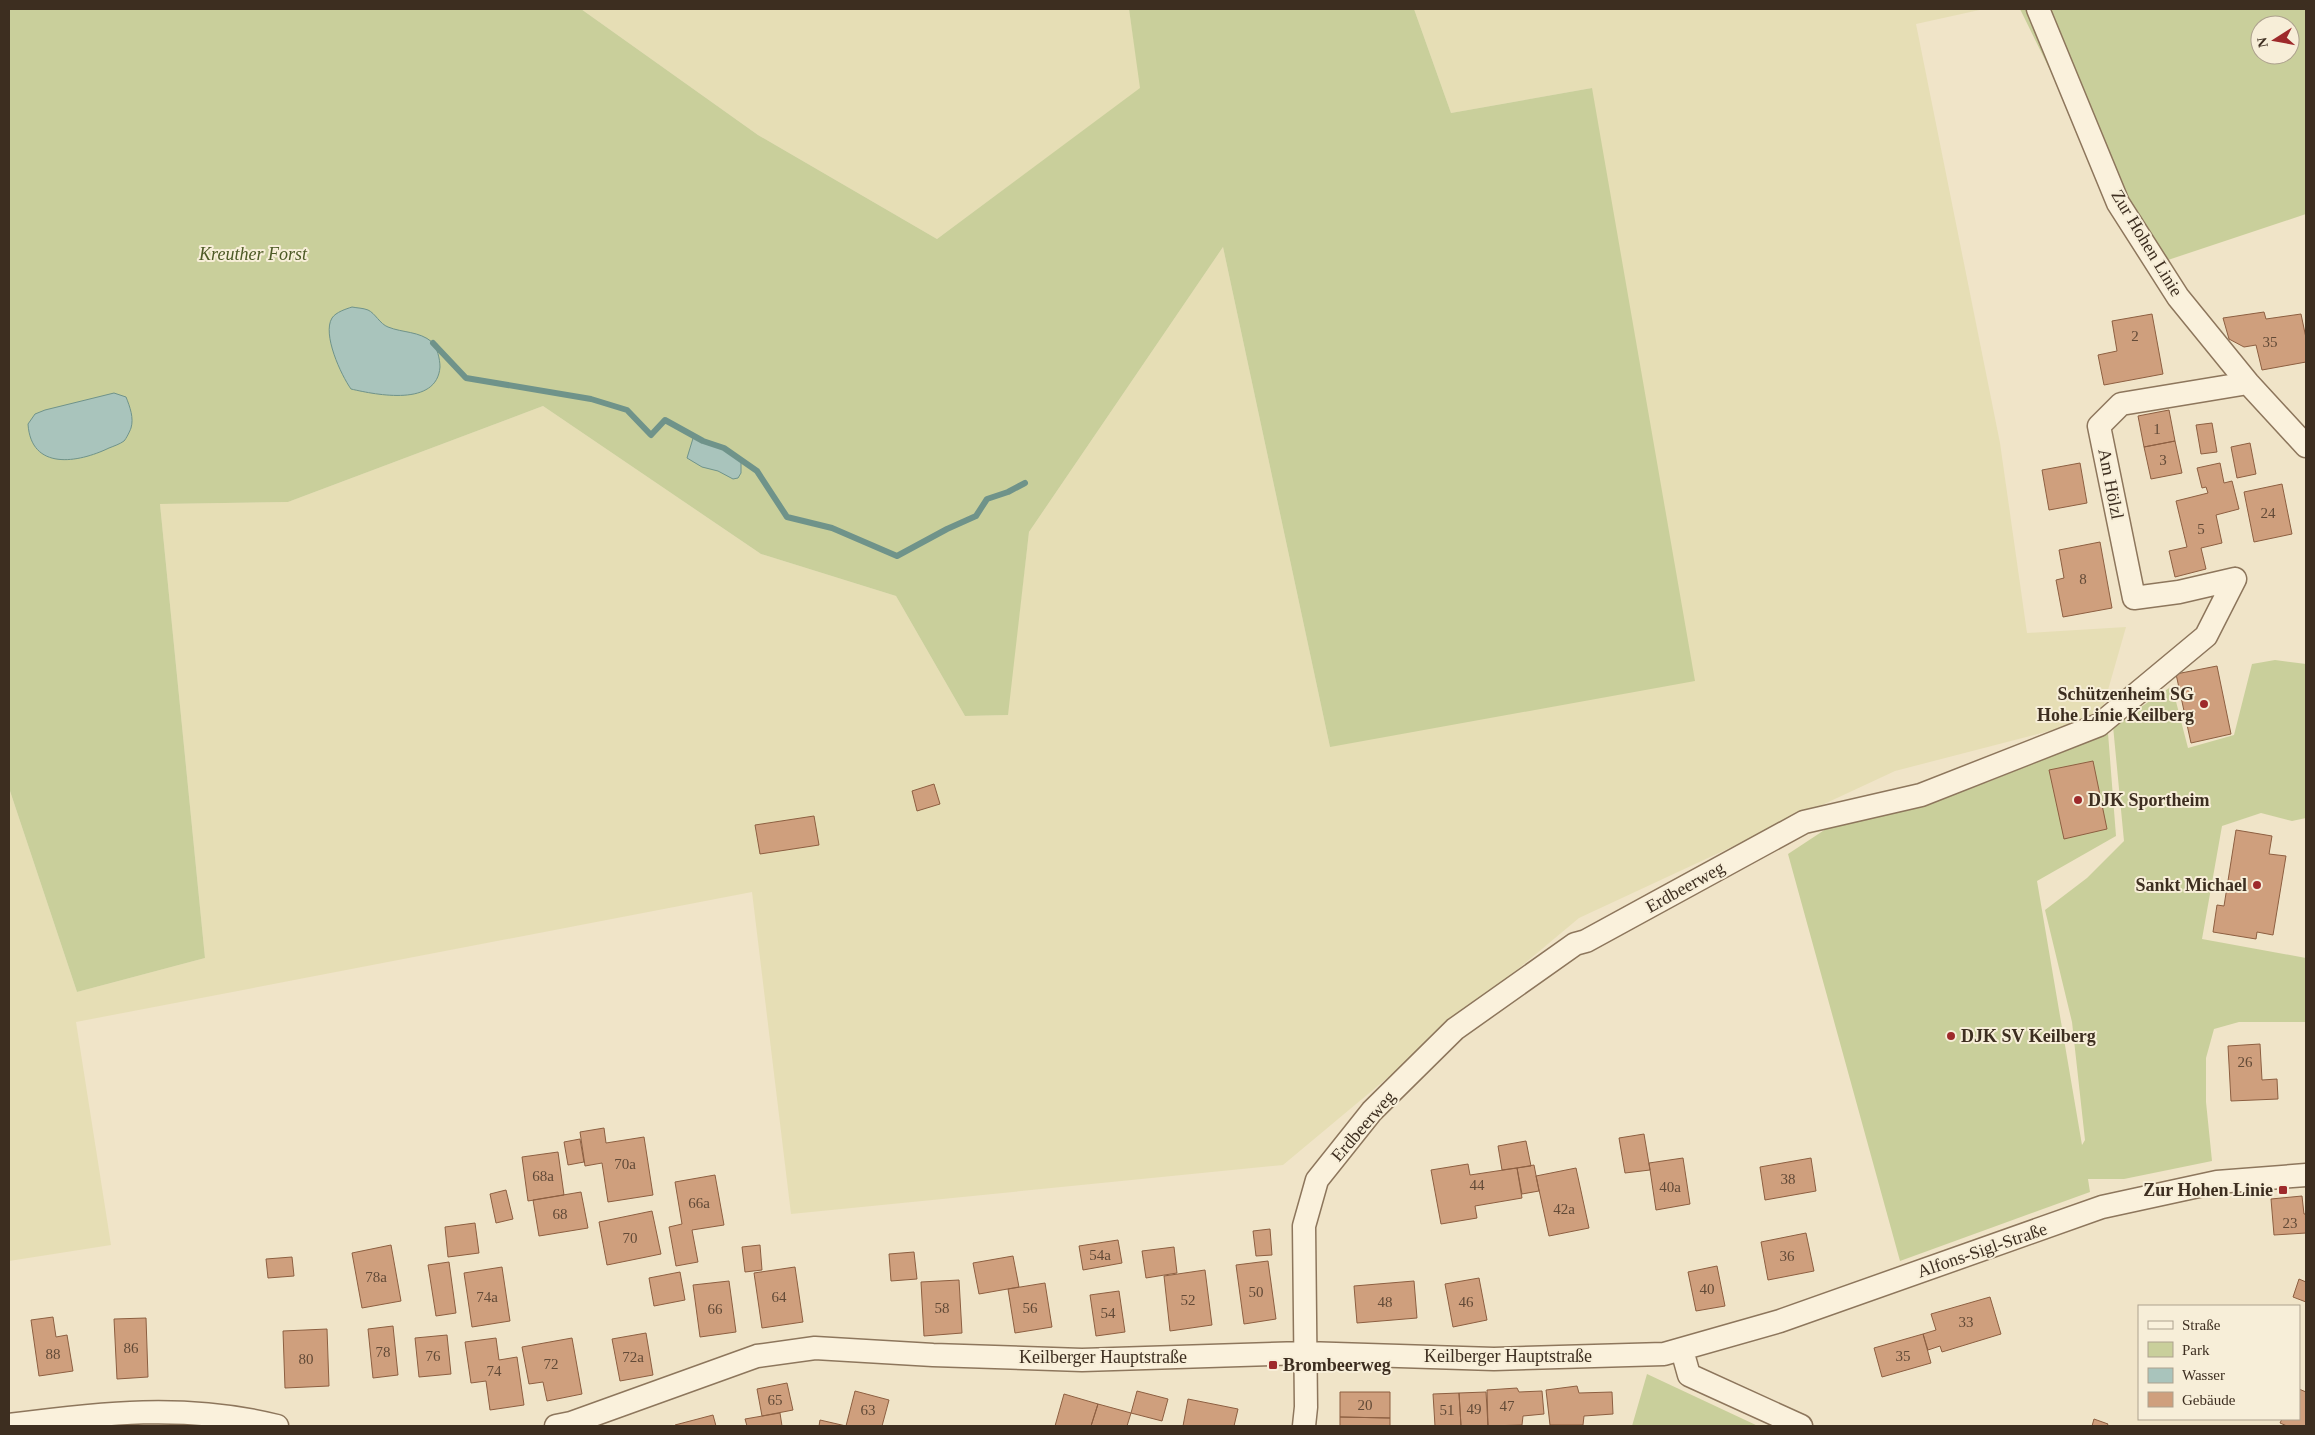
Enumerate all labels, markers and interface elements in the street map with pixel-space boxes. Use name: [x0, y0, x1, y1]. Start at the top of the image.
north arrow: [2250, 15, 2300, 65]
text: N: [2254, 36, 2271, 49]
street label: Zur Hohen Linie: [2107, 186, 2187, 300]
park label: Kreuther Forst: [198, 244, 308, 264]
house number: 2: [2131, 328, 2139, 344]
house number: 35: [2263, 334, 2278, 350]
house number: 1: [2153, 421, 2161, 437]
street label: Am Hölzl: [2094, 447, 2128, 521]
house number: 3: [2159, 452, 2167, 468]
house number: 24: [2261, 505, 2276, 521]
house number: 5: [2197, 521, 2205, 537]
house number: 8: [2079, 571, 2087, 587]
place label: Schützenheim SG Hohe Linie Keilberg: [2037, 684, 2194, 725]
marker: Schützenheim SG Hohe Linie Keilberg: [2198, 698, 2210, 710]
place label: DJK Sportheim: [2088, 790, 2210, 810]
marker: DJK Sportheim: [2072, 794, 2084, 806]
street label: Erdbeerweg: [1642, 857, 1728, 917]
place label: Sankt Michael: [2135, 875, 2247, 895]
marker: Sankt Michael: [2251, 879, 2263, 891]
place label: DJK SV Keilberg: [1961, 1026, 2096, 1046]
marker: DJK SV Keilberg: [1945, 1030, 1957, 1042]
house number: 26: [2238, 1054, 2253, 1070]
street label: Erdbeerweg: [1327, 1087, 1399, 1165]
house number: 70a: [614, 1156, 636, 1172]
house number: 68a: [532, 1168, 554, 1184]
house number: 38: [1781, 1171, 1796, 1187]
house number: 44: [1470, 1177, 1485, 1193]
house number: 40a: [1659, 1179, 1681, 1195]
place label: Zur Hohen Linie: [2143, 1180, 2273, 1200]
marker: Zur Hohen Linie: [2277, 1184, 2289, 1196]
house number: 66a: [688, 1195, 710, 1211]
house number: 42a: [1553, 1201, 1575, 1217]
house number: 68: [553, 1206, 568, 1222]
house number: 23: [2283, 1215, 2298, 1231]
street label: Alfons-Sigl-Straße: [1914, 1218, 2050, 1282]
house number: 70: [623, 1230, 638, 1246]
house number: 54a: [1089, 1247, 1111, 1263]
house number: 36: [1780, 1248, 1795, 1264]
house number: 78a: [365, 1269, 387, 1285]
house number: 40: [1700, 1281, 1715, 1297]
house number: 50: [1249, 1284, 1264, 1300]
house number: 74a: [476, 1289, 498, 1305]
house number: 64: [772, 1289, 787, 1305]
house number: 52: [1181, 1292, 1196, 1308]
house number: 48: [1378, 1294, 1393, 1310]
house number: 46: [1459, 1294, 1474, 1310]
house number: 58: [935, 1300, 950, 1316]
house number: 56: [1023, 1300, 1038, 1316]
house number: 66: [708, 1301, 723, 1317]
house number: 54: [1101, 1305, 1116, 1321]
legend: [2138, 1305, 2300, 1420]
house number: 33: [1959, 1314, 1974, 1330]
text: Straße: [2182, 1317, 2221, 1333]
house number: 86: [124, 1340, 139, 1356]
text: Park: [2182, 1342, 2210, 1358]
house number: 78: [376, 1344, 391, 1360]
house number: 88: [46, 1346, 61, 1362]
street label: Keilberger Hauptstraße: [1424, 1346, 1592, 1366]
street label: Keilberger Hauptstraße: [1019, 1347, 1187, 1367]
house number: 76: [426, 1348, 441, 1364]
house number: 35: [1896, 1348, 1911, 1364]
house number: 72a: [622, 1349, 644, 1365]
house number: 80: [299, 1351, 314, 1367]
place label: Brombeerweg: [1283, 1355, 1391, 1375]
house number: 72: [544, 1356, 559, 1372]
marker: Brombeerweg: [1267, 1359, 1279, 1371]
house number: 74: [487, 1363, 502, 1379]
text: Wasser: [2182, 1367, 2225, 1383]
house number: 65: [768, 1392, 783, 1408]
text: Gebäude: [2182, 1392, 2236, 1408]
house number: 20: [1358, 1397, 1373, 1413]
house number: 47: [1500, 1398, 1515, 1414]
house number: 49: [1467, 1401, 1482, 1417]
house number: 63: [861, 1402, 876, 1418]
house number: 51: [1440, 1402, 1455, 1418]

